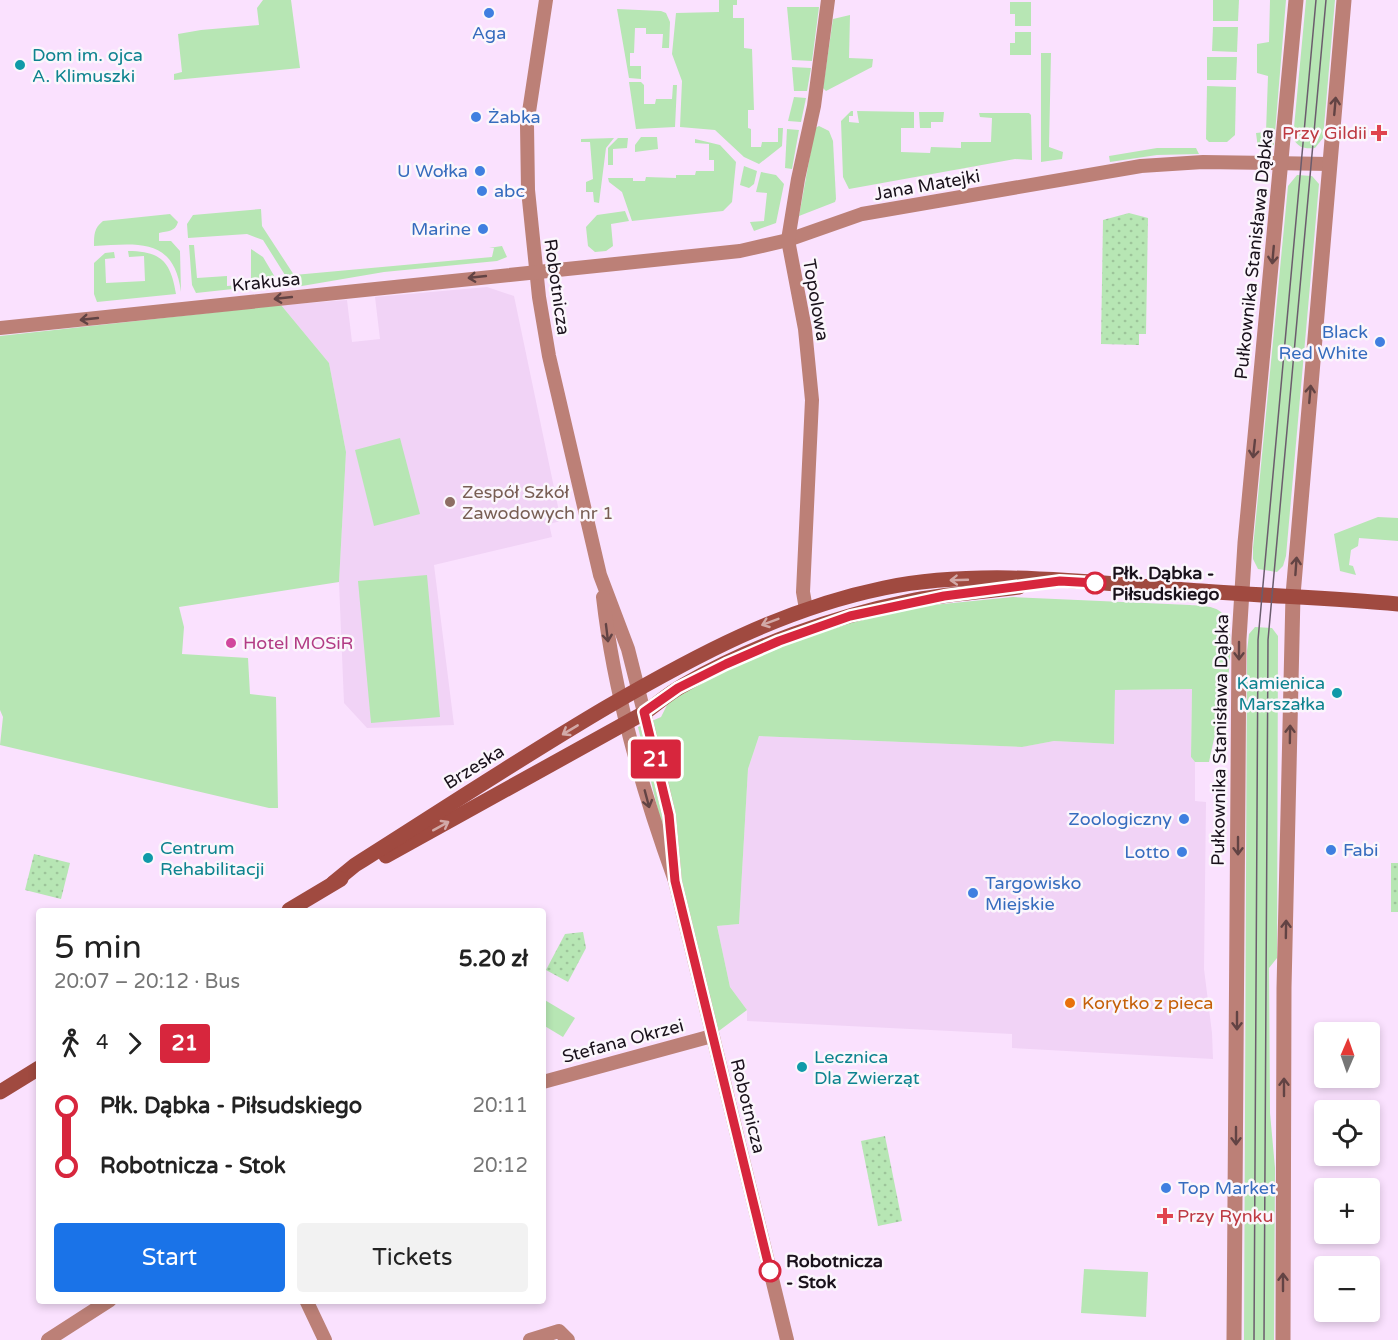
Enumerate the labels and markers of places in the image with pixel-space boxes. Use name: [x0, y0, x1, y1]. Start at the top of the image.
marker: Aga: [482, 6, 496, 20]
place label: Aga: [472, 22, 506, 44]
place label: Dom im. ojca A. Klimuszki: [32, 44, 143, 87]
marker: Dom im. ojca A. Klimuszki: [13, 58, 27, 72]
place label: Żabka: [488, 106, 541, 128]
marker: Żabka: [469, 110, 483, 124]
place label: Przy Gildii: [1282, 122, 1367, 144]
marker: Przy Gildii: [1372, 126, 1386, 140]
place label: U Wołka: [397, 160, 468, 182]
marker: U Wołka: [473, 164, 487, 178]
place label: abc: [494, 180, 525, 202]
marker: abc: [475, 184, 489, 198]
place label: Marine: [411, 218, 471, 240]
marker: Marine: [476, 222, 490, 236]
place label: Black Red White: [1278, 321, 1368, 364]
marker: Black Red White: [1373, 335, 1387, 349]
place label: Zespół Szkół Zawodowych nr 1: [462, 481, 614, 524]
marker: Zespół Szkół Zawodowych nr 1: [443, 495, 457, 509]
place label: Płk. Dąbka - Piłsudskiego: [1112, 562, 1220, 605]
marker: Płk. Dąbka - Piłsudskiego: [1084, 572, 1106, 594]
place label: Hotel MOSiR: [243, 632, 353, 654]
marker: Hotel MOSiR: [224, 636, 238, 650]
place label: Kamienica Marszałka: [1236, 672, 1325, 715]
marker: Kamienica Marszałka: [1330, 686, 1344, 700]
place label: Zoologiczny: [1068, 808, 1172, 830]
marker: Zoologiczny: [1177, 812, 1191, 826]
place label: Centrum Rehabilitacji: [160, 837, 265, 880]
place label: Fabi: [1343, 839, 1379, 861]
place label: Lotto: [1124, 841, 1170, 863]
marker: Fabi: [1324, 843, 1338, 857]
marker: Lotto: [1175, 845, 1189, 859]
marker: Centrum Rehabilitacji: [141, 851, 155, 865]
place label: Targowisko Miejskie: [985, 872, 1081, 915]
marker: Targowisko Miejskie: [966, 886, 980, 900]
place label: Korytko z pieca: [1082, 992, 1213, 1014]
marker: Korytko z pieca: [1063, 996, 1077, 1010]
place label: Lecznica Dla Zwierząt: [814, 1046, 920, 1089]
marker: Lecznica Dla Zwierząt: [795, 1060, 809, 1074]
place label: Top Market: [1178, 1177, 1276, 1199]
marker: Top Market: [1159, 1181, 1173, 1195]
place label: Przy Rynku: [1177, 1205, 1273, 1227]
marker: Przy Rynku: [1158, 1209, 1172, 1223]
place label: Robotnicza - Stok: [786, 1250, 883, 1293]
marker: Robotnicza - Stok: [759, 1260, 781, 1282]

